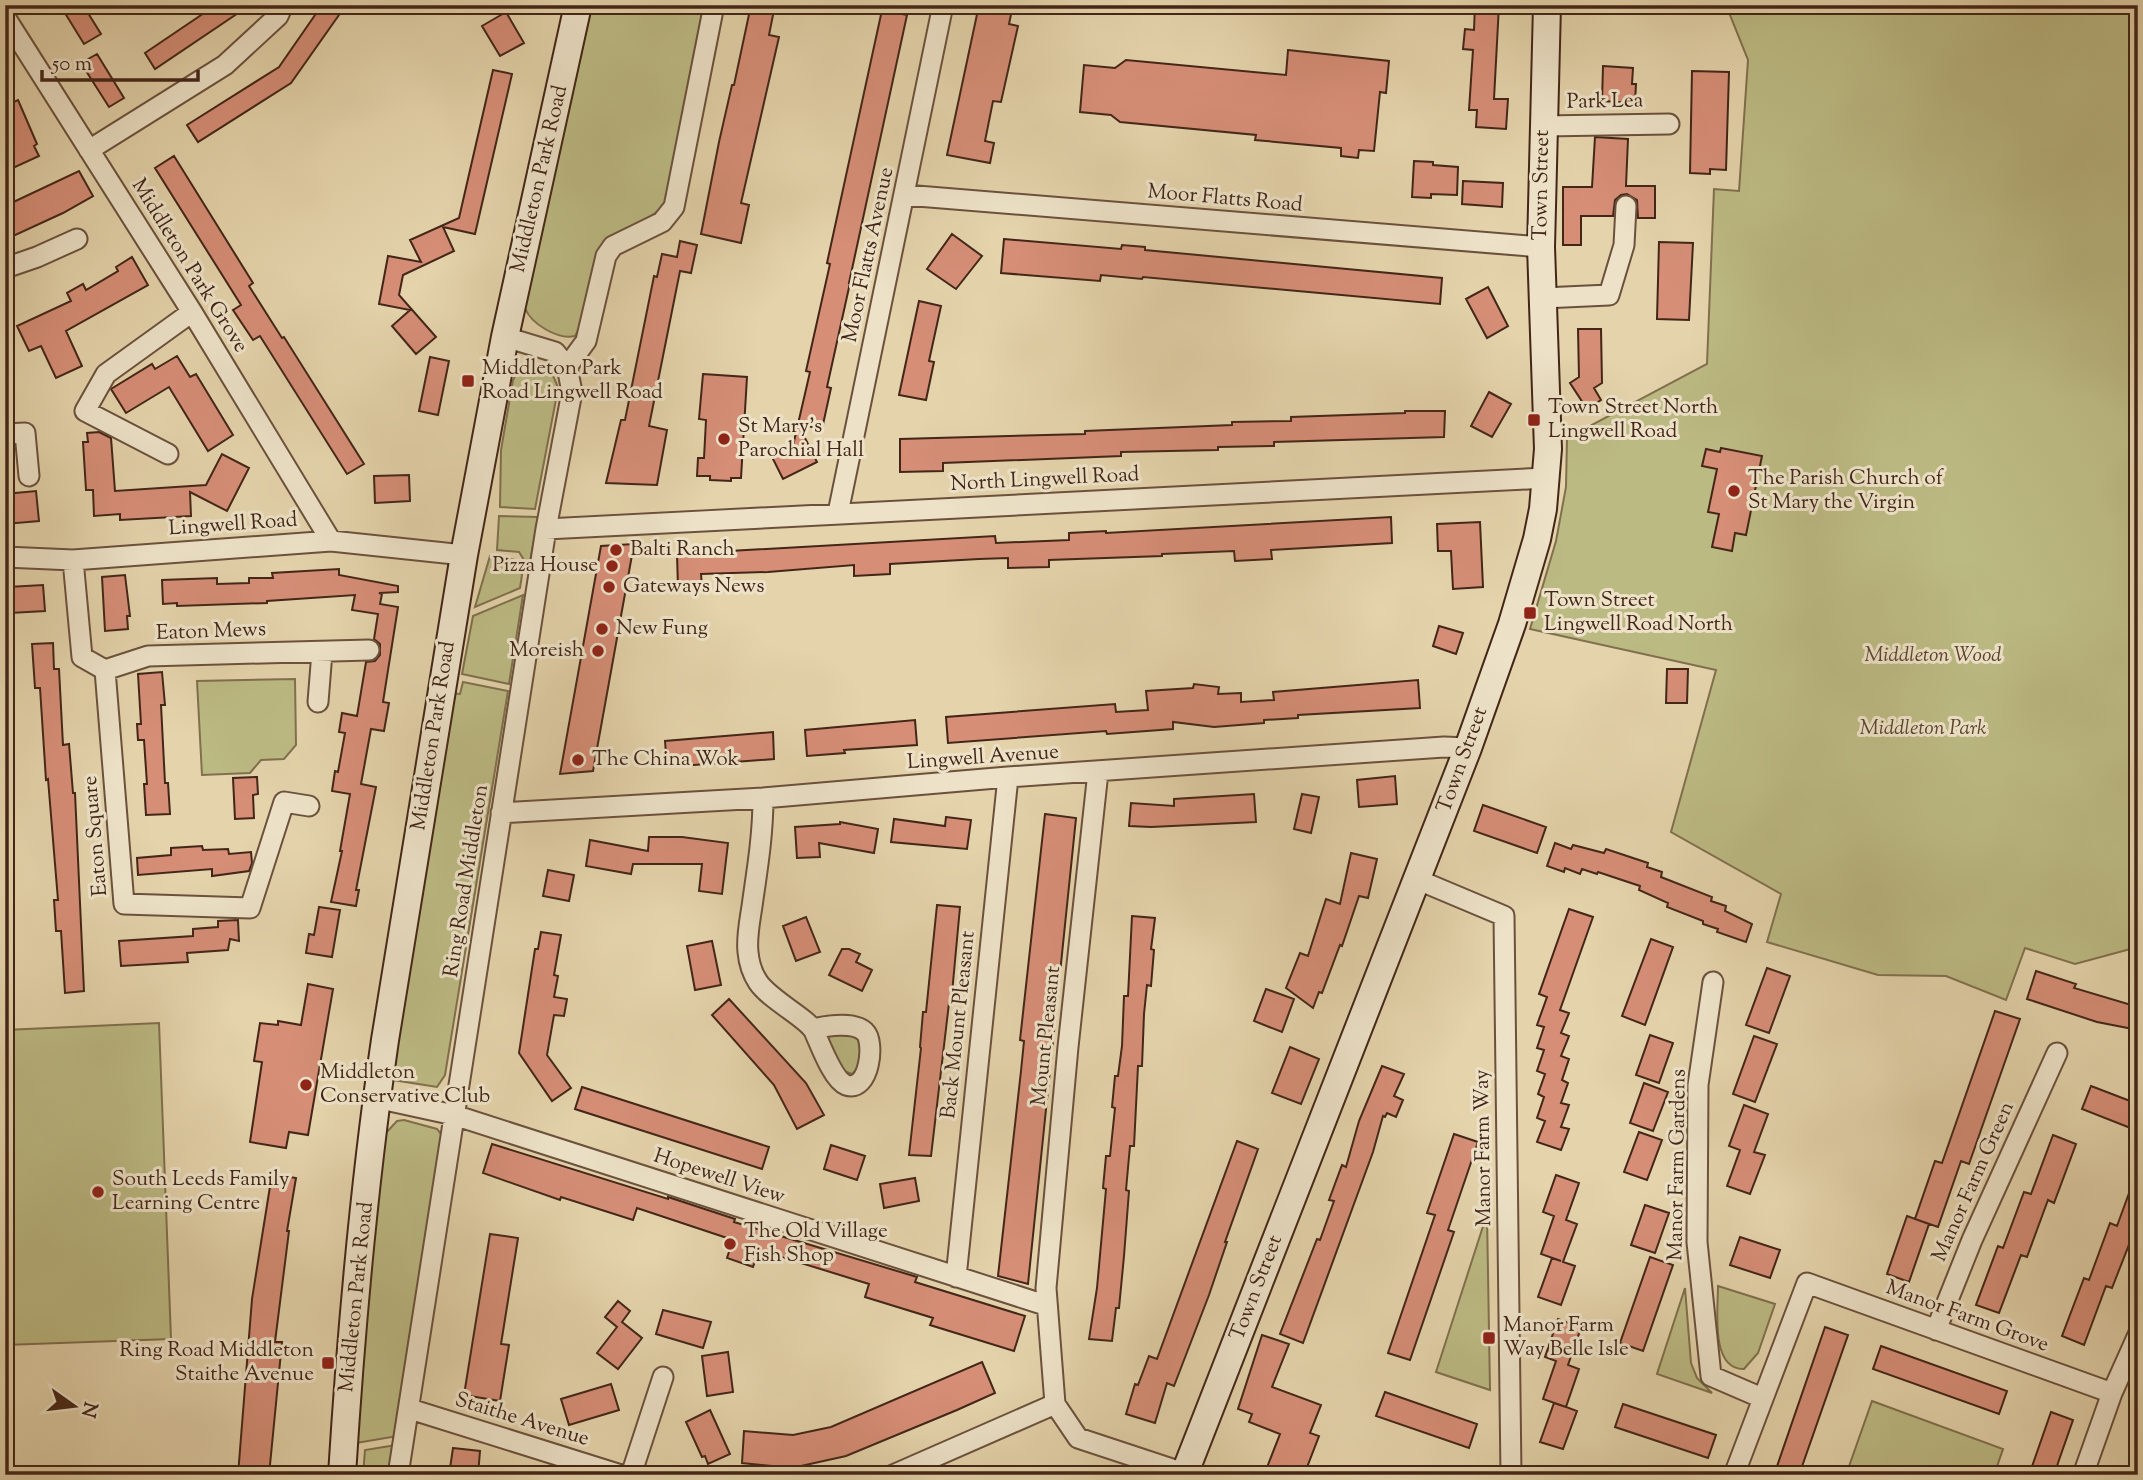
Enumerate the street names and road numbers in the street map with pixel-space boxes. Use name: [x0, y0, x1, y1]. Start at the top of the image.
street label: Middleton Park Road: [504, 82, 576, 276]
street label: Park Lea: [1566, 86, 1644, 118]
street label: Town Street: [1526, 129, 1558, 241]
street label: Moor Flatts Avenue: [836, 165, 902, 345]
street label: Middleton Park Grove: [123, 173, 255, 359]
street label: Moor Flatts Road: [1146, 177, 1304, 221]
street label: North Lingwell Road: [950, 460, 1140, 500]
street label: Lingwell Road: [167, 506, 299, 544]
street label: Eaton Mews: [155, 615, 267, 649]
street label: Middleton Park Road: [404, 639, 464, 833]
street label: Town Street: [1430, 703, 1496, 817]
street label: Lingwell Avenue: [906, 738, 1060, 778]
street label: Eaton Square: [76, 774, 116, 898]
street label: Ring Road Middleton: [437, 782, 497, 980]
street label: Back Mount Pleasant: [934, 930, 984, 1120]
street label: Mount Pleasant: [1025, 964, 1069, 1108]
street label: Manor Farm Way: [1468, 1069, 1500, 1227]
street label: Manor Farm Gardens: [1661, 1069, 1695, 1261]
street label: Manor Farm Green: [1925, 1097, 2023, 1267]
street label: Hopewell View: [649, 1142, 789, 1212]
street label: Middleton Park Road: [332, 1200, 382, 1394]
street label: Town Street: [1223, 1231, 1291, 1345]
street label: Manor Farm Grove: [1881, 1274, 2053, 1360]
street label: Staithe Avenue: [451, 1385, 593, 1455]

